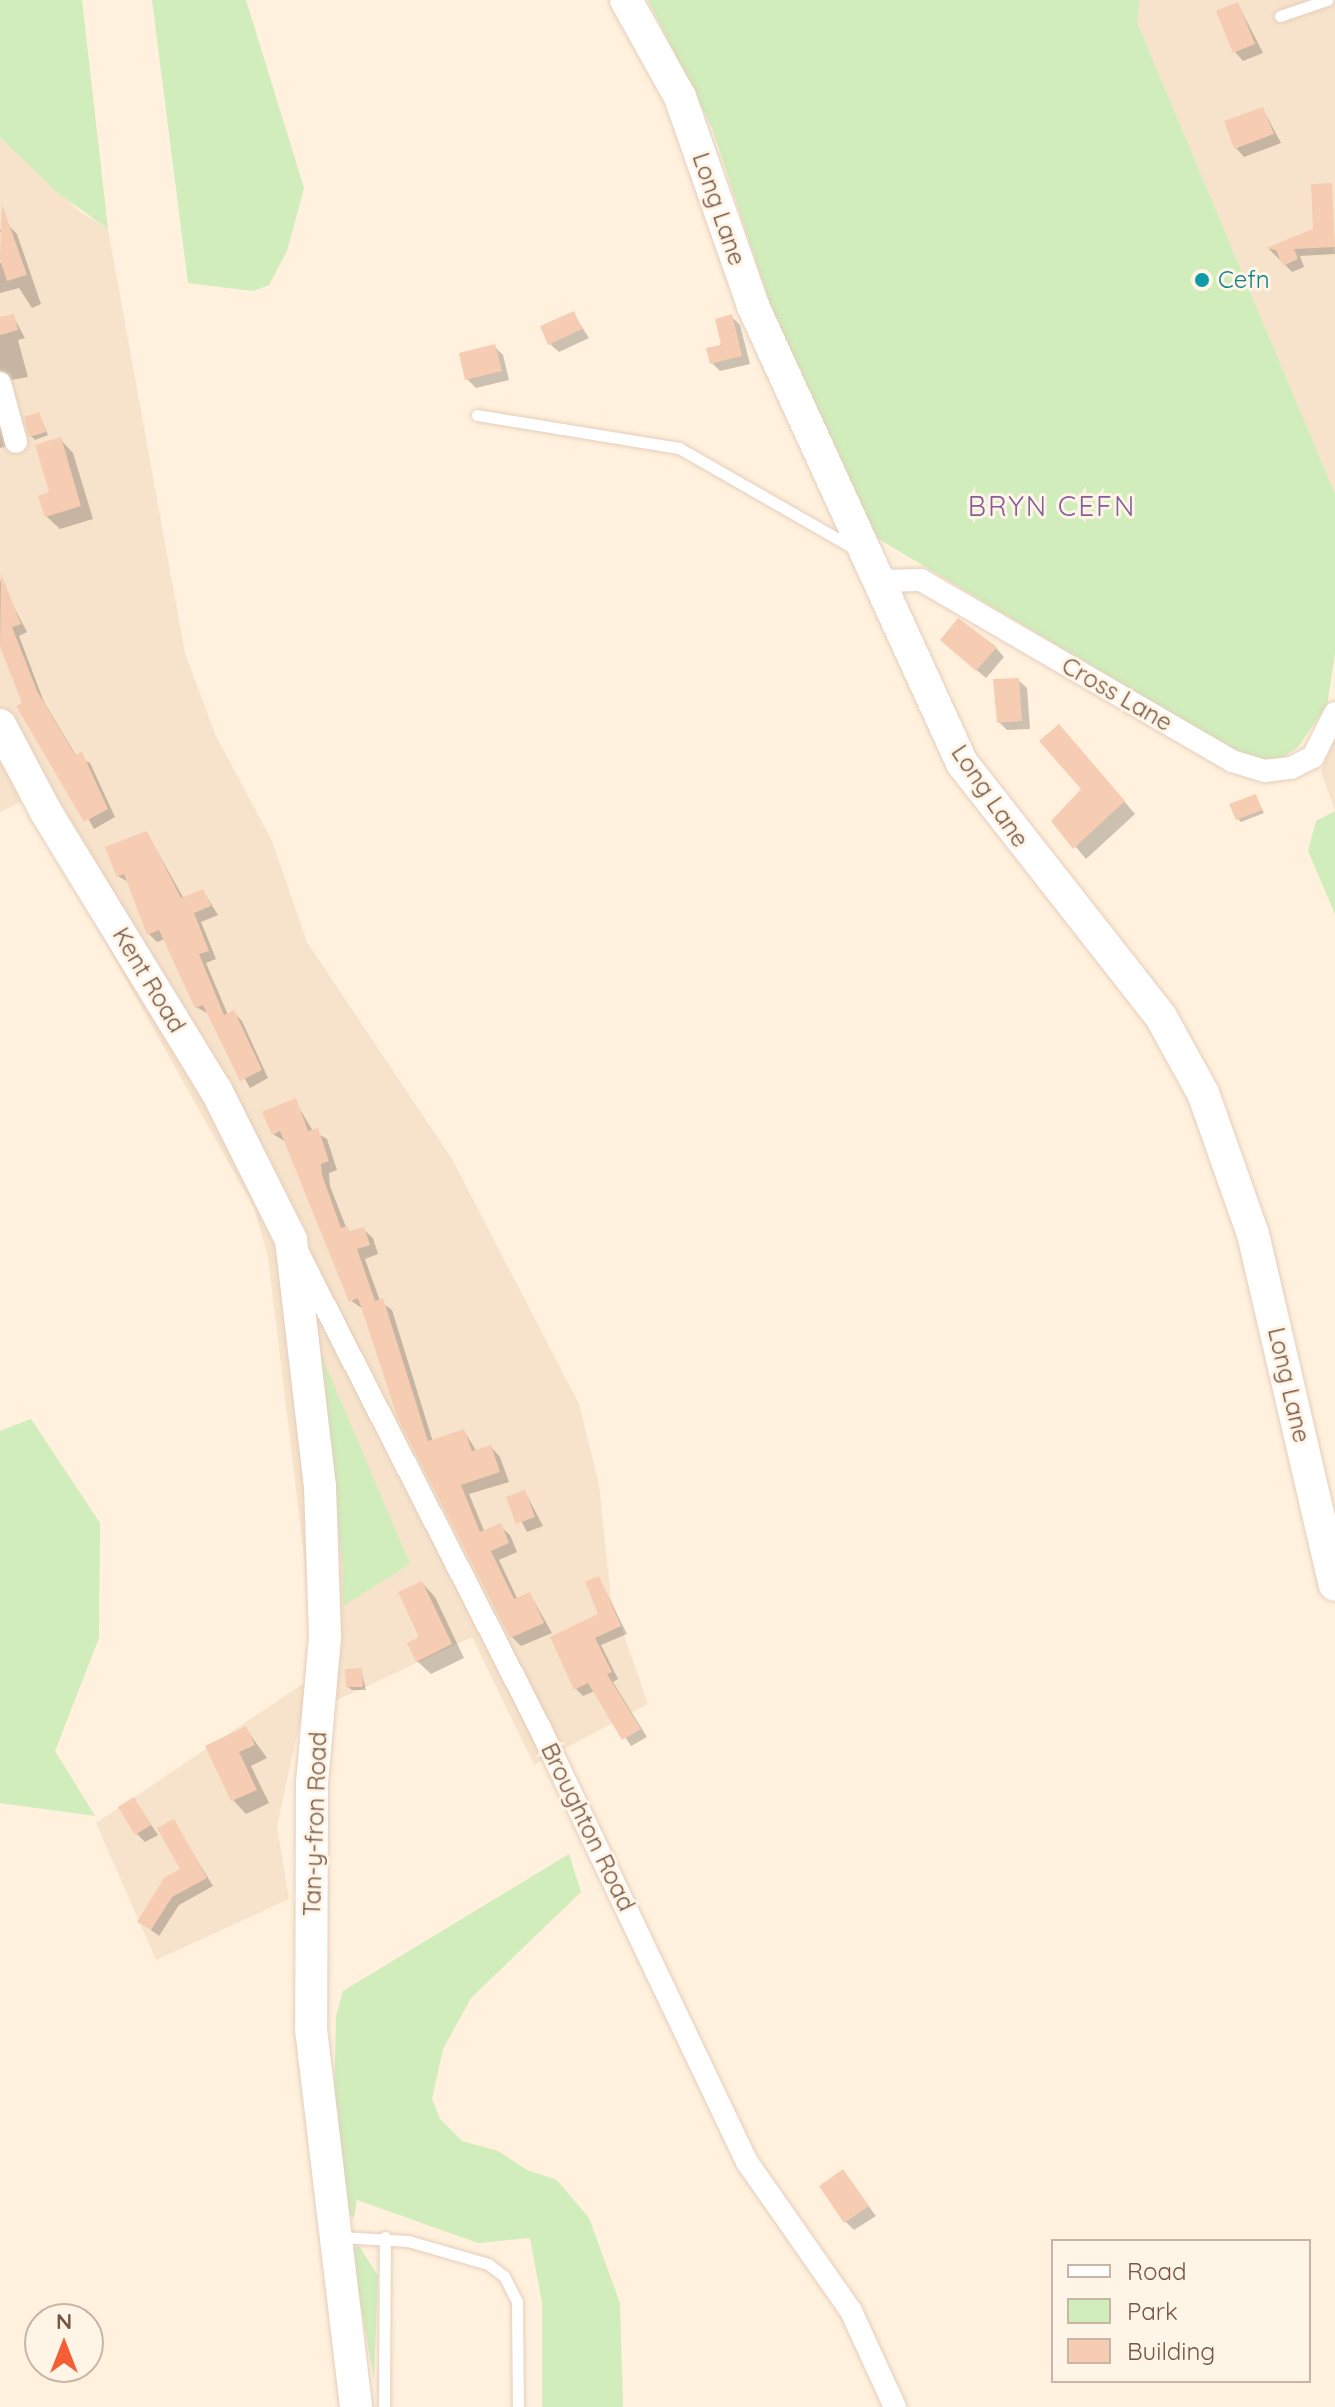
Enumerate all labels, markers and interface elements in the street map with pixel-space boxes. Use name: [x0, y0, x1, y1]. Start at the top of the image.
street label: Long Lane: [686, 149, 752, 269]
place label: Cefn: [1218, 266, 1270, 294]
marker: Cefn: [1193, 271, 1211, 289]
district label: BRYN CEFN: [968, 489, 1136, 523]
street label: Cross Lane: [1057, 651, 1177, 737]
street label: Long Lane: [945, 739, 1035, 853]
street label: Kent Road: [106, 922, 192, 1038]
street label: Long Lane: [1262, 1325, 1316, 1445]
street label: Tan-y-fron Road: [297, 1731, 333, 1917]
street label: Broughton Road: [535, 1738, 641, 1916]
legend: [1051, 2239, 1311, 2383]
text: Road: [1127, 2256, 1187, 2286]
text: Park: [1127, 2296, 1178, 2326]
north arrow: [24, 2303, 104, 2383]
text: N: [56, 2307, 72, 2335]
text: Building: [1127, 2336, 1215, 2366]

